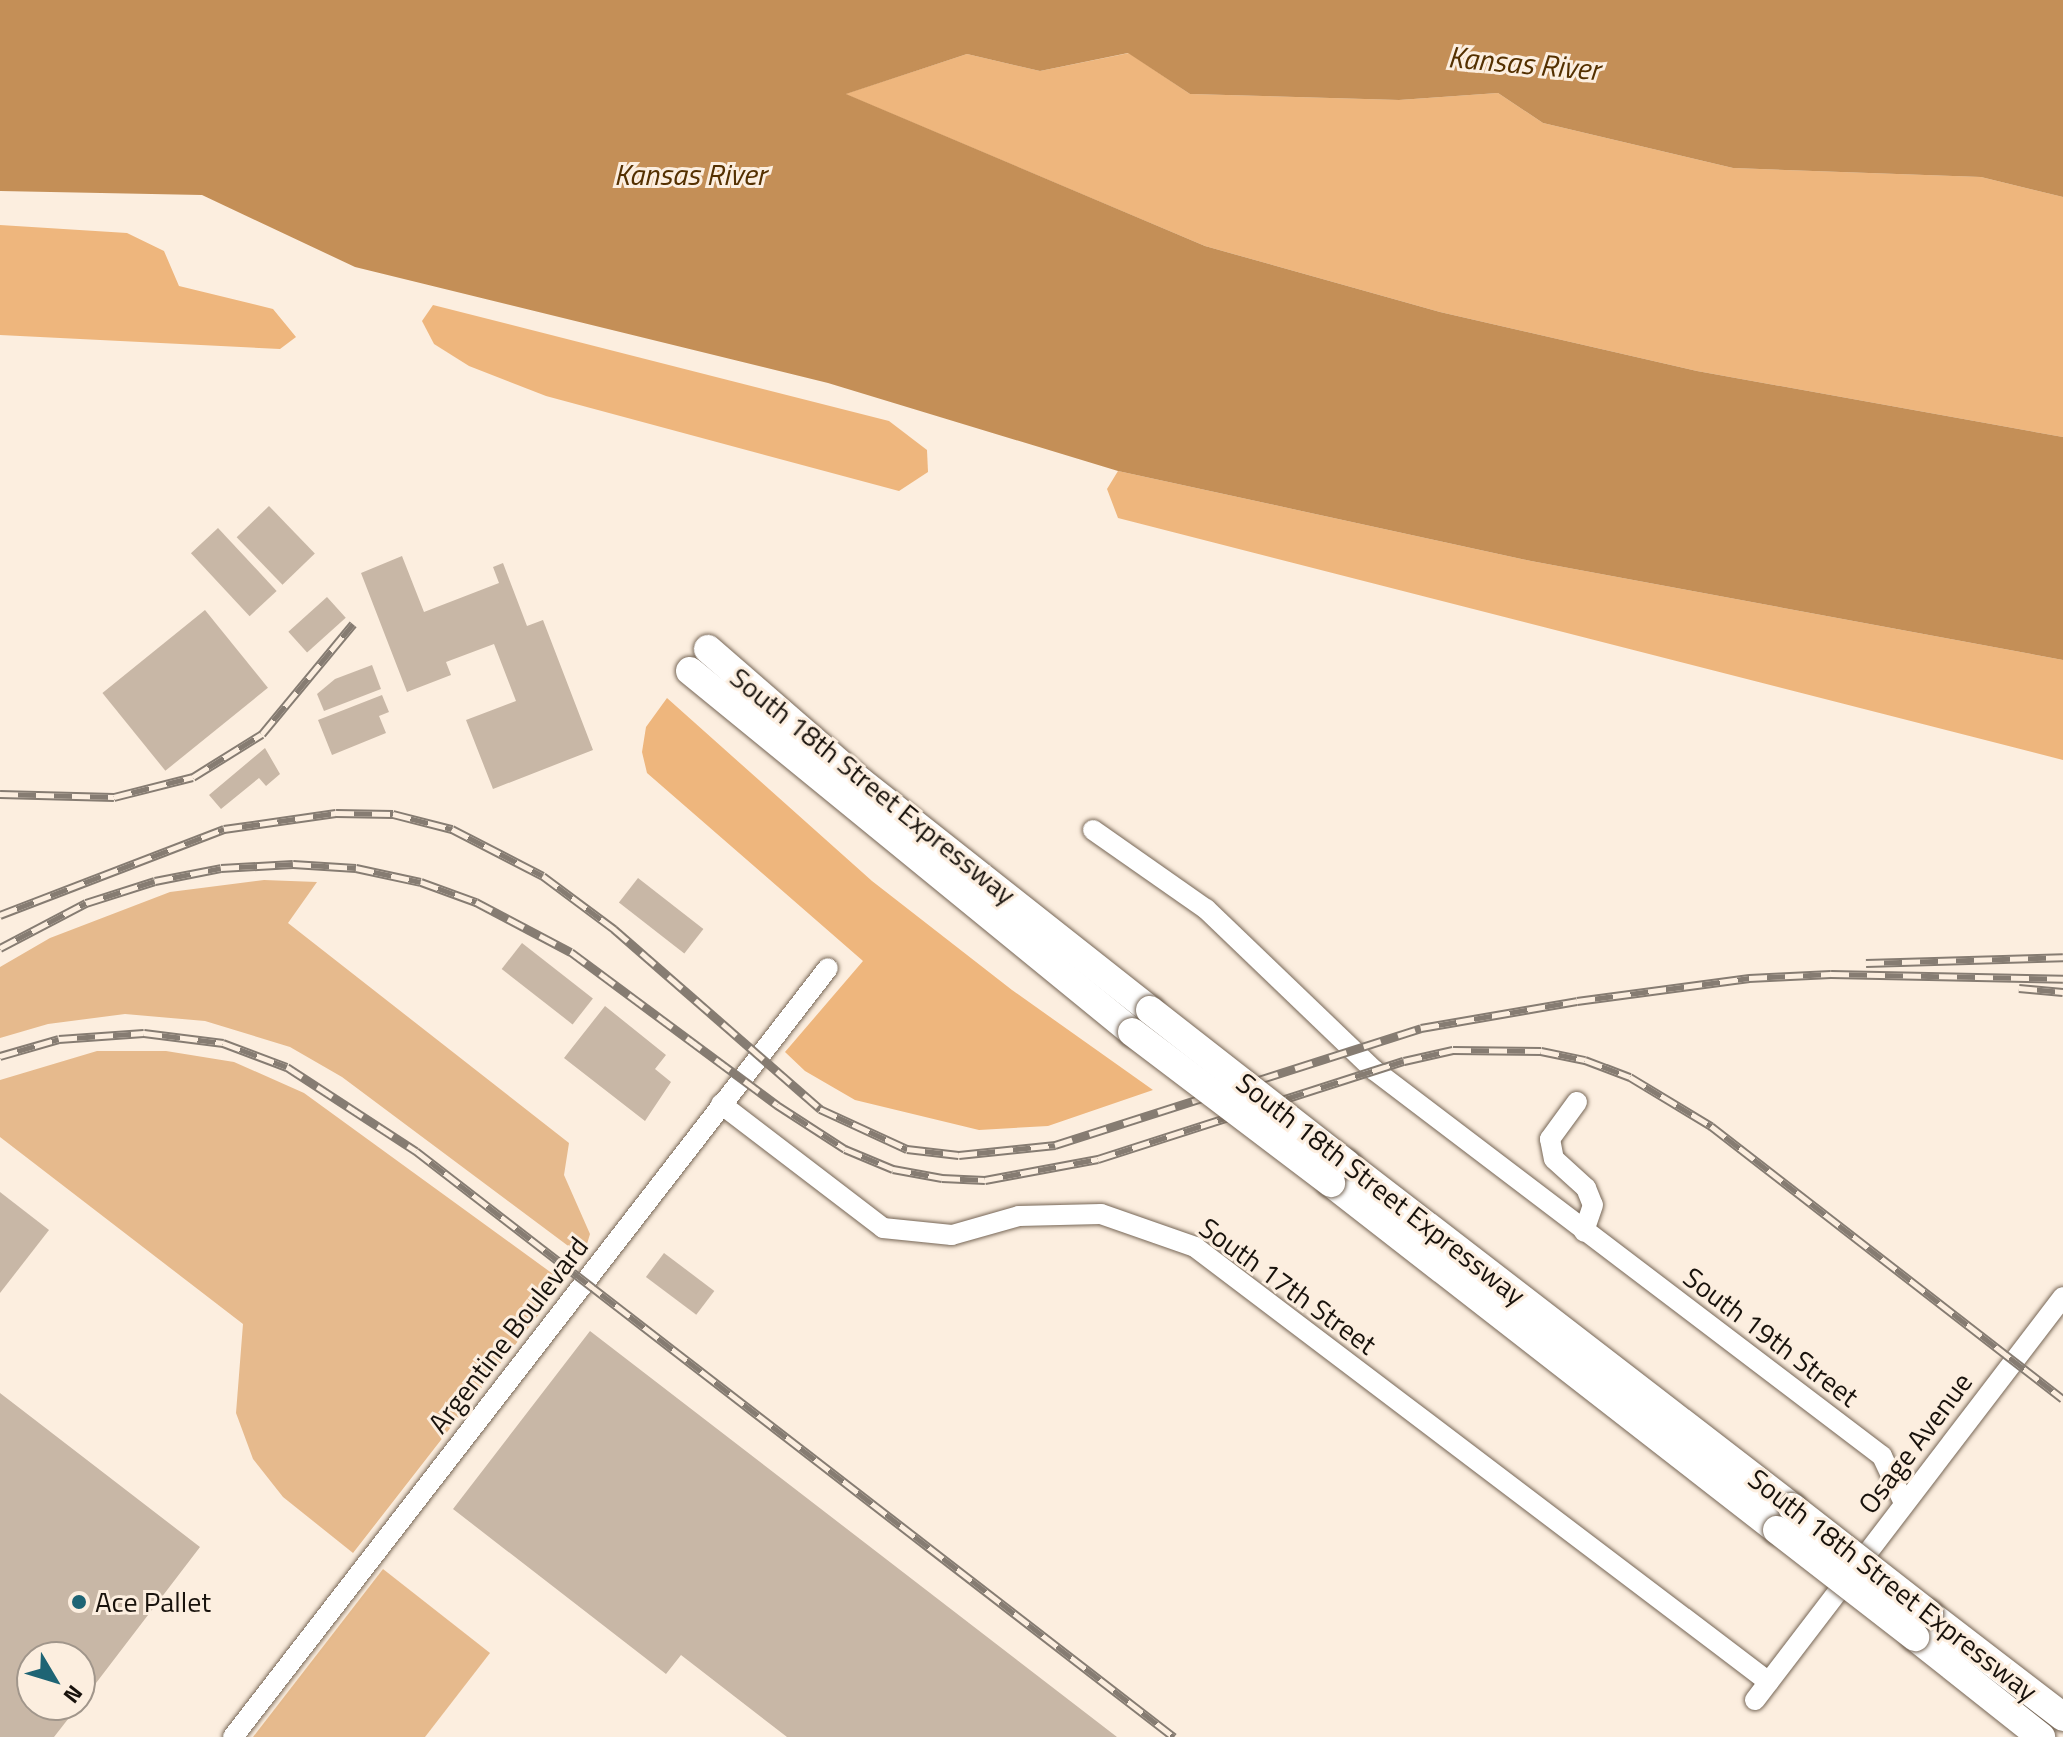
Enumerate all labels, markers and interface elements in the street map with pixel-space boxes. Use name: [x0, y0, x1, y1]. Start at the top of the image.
water label: Kansas River: [1447, 38, 1601, 88]
water label: Kansas River: [614, 156, 766, 192]
street label: South 18th Street Expressway: [723, 660, 1023, 912]
street label: South 18th Street Expressway: [1230, 1066, 1532, 1312]
street label: South 17th Street: [1193, 1211, 1383, 1361]
street label: Argentine Boulevard: [421, 1230, 595, 1440]
street label: South 19th Street: [1677, 1260, 1865, 1414]
street label: Osage Avenue: [1851, 1366, 1979, 1520]
street label: South 18th Street Expressway: [1742, 1462, 2044, 1708]
place label: Ace Pallet: [95, 1585, 211, 1619]
marker: Ace Pallet: [70, 1593, 88, 1611]
north arrow: [16, 1641, 96, 1721]
text: N: [55, 1678, 91, 1711]

